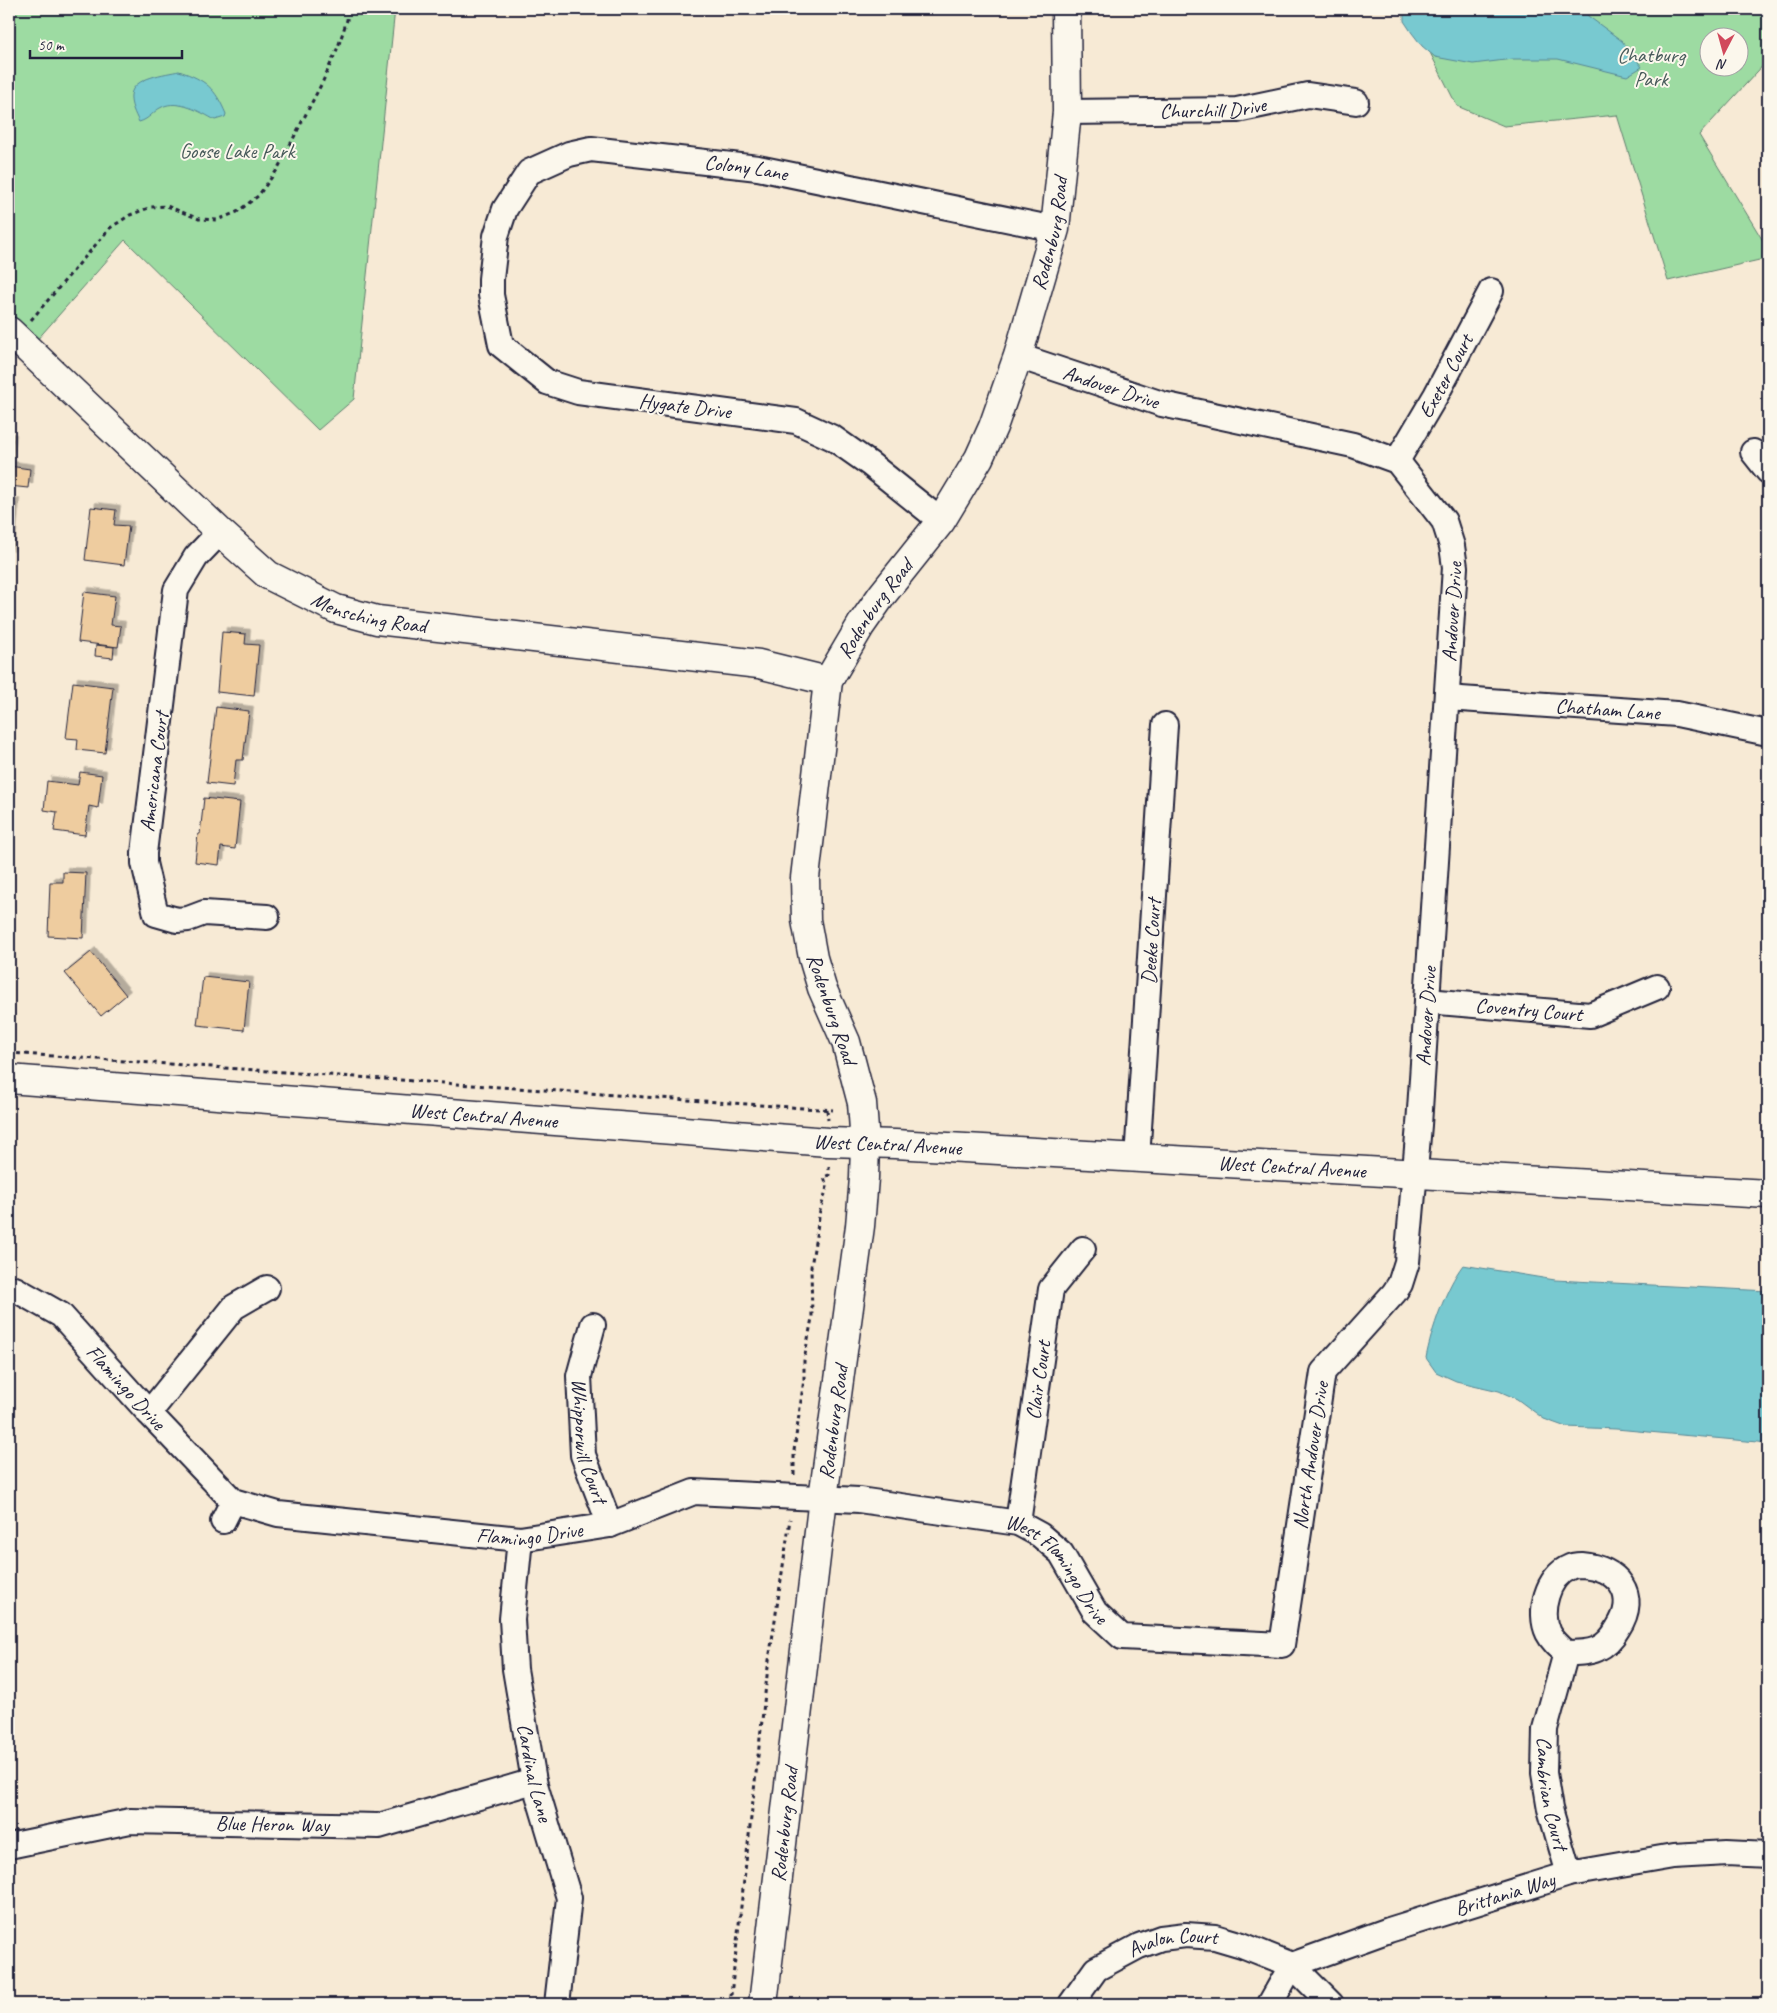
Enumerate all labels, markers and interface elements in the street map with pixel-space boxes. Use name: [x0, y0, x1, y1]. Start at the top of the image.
scale bar: [30, 28, 182, 60]
north arrow: [1700, 28, 1750, 78]
text: 50 m: [38, 36, 65, 55]
park label: Chatburg Park: [1617, 42, 1686, 92]
text: N: [1715, 55, 1728, 73]
street label: Churchill Drive: [1160, 91, 1270, 124]
park label: Goose Lake Park: [180, 138, 297, 164]
street label: Colony Lane: [703, 149, 792, 187]
street label: Rodenburg Road: [1025, 173, 1074, 293]
street label: Exeter Court: [1412, 328, 1480, 423]
street label: Andover Drive: [1060, 359, 1164, 415]
street label: Hygate Drive: [638, 387, 735, 425]
street label: Rodenburg Road: [831, 552, 920, 663]
street label: Andover Drive: [1436, 559, 1468, 663]
street label: Mensching Road: [307, 586, 432, 639]
street label: Chatham Lane: [1555, 693, 1663, 726]
street label: Americana Court: [134, 708, 175, 833]
street label: Deeke Court: [1135, 895, 1167, 985]
street label: Rodenburg Road: [801, 950, 864, 1070]
street label: Andover Drive: [1410, 964, 1442, 1067]
street label: Coventry Court: [1474, 992, 1585, 1027]
street label: West Central Avenue: [409, 1097, 559, 1134]
street label: West Central Avenue: [813, 1128, 963, 1161]
street label: West Central Avenue: [1217, 1150, 1368, 1184]
street label: Clair Court: [1020, 1337, 1057, 1421]
street label: Flamingo Drive: [81, 1339, 172, 1436]
street label: Rodenburg Road: [813, 1361, 854, 1481]
street label: Whipporwill Court: [566, 1378, 614, 1510]
street label: North Andover Drive: [1287, 1378, 1335, 1531]
street label: West Flamingo Drive: [1004, 1508, 1114, 1631]
street label: Flamingo Drive: [475, 1516, 585, 1552]
street label: Cardinal Lane: [511, 1722, 559, 1826]
street label: Cambrian Court: [1531, 1737, 1575, 1856]
street label: Rodenburg Road: [765, 1763, 804, 1883]
street label: Blue Heron Way: [215, 1810, 331, 1838]
street label: Brittania Way: [1451, 1866, 1560, 1922]
street label: Avalon Court: [1123, 1922, 1220, 1963]

